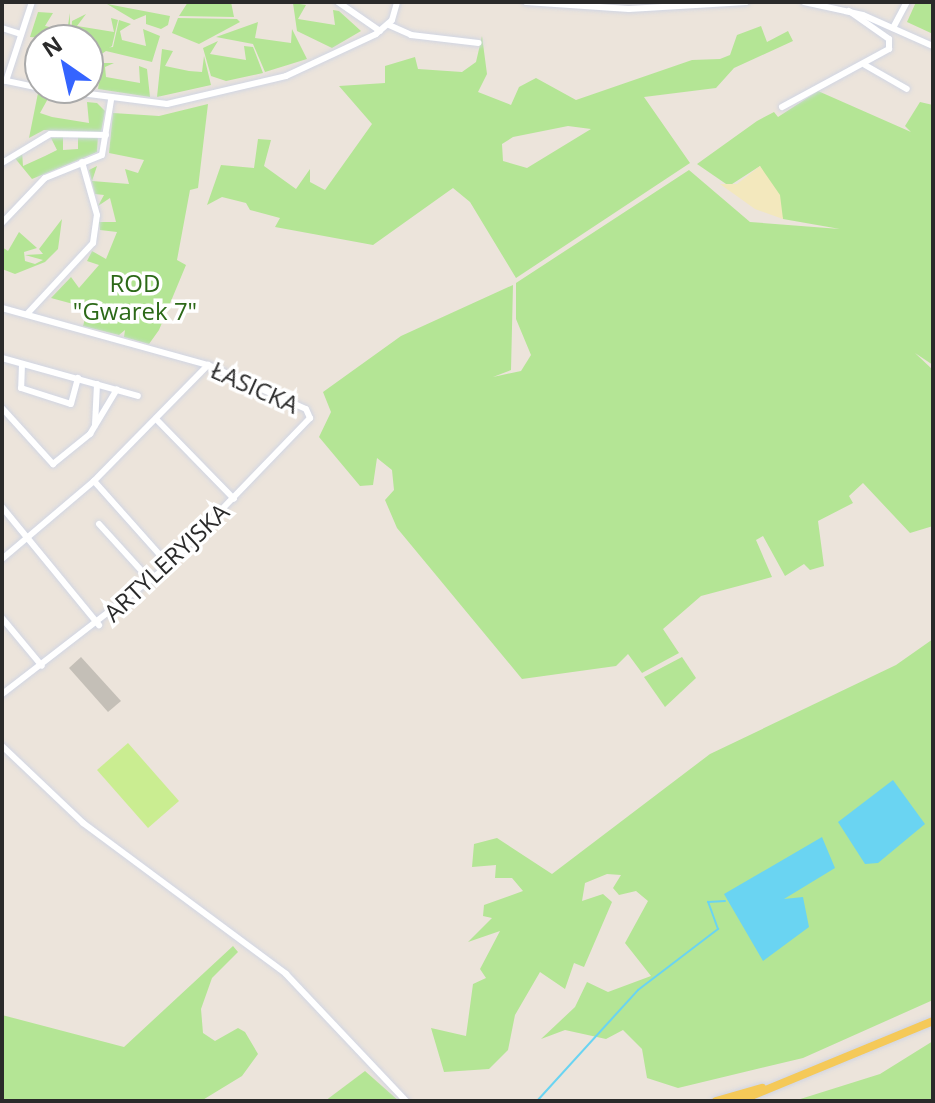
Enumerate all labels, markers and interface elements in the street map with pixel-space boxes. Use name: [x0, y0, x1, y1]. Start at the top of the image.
north arrow: [24, 24, 104, 104]
text: N: [36, 28, 67, 63]
park label: ROD "Gwarek 7": [73, 269, 197, 325]
street label: ŁASICKA: [207, 355, 303, 419]
street label: ARTYLERYJSKA: [98, 497, 234, 627]

